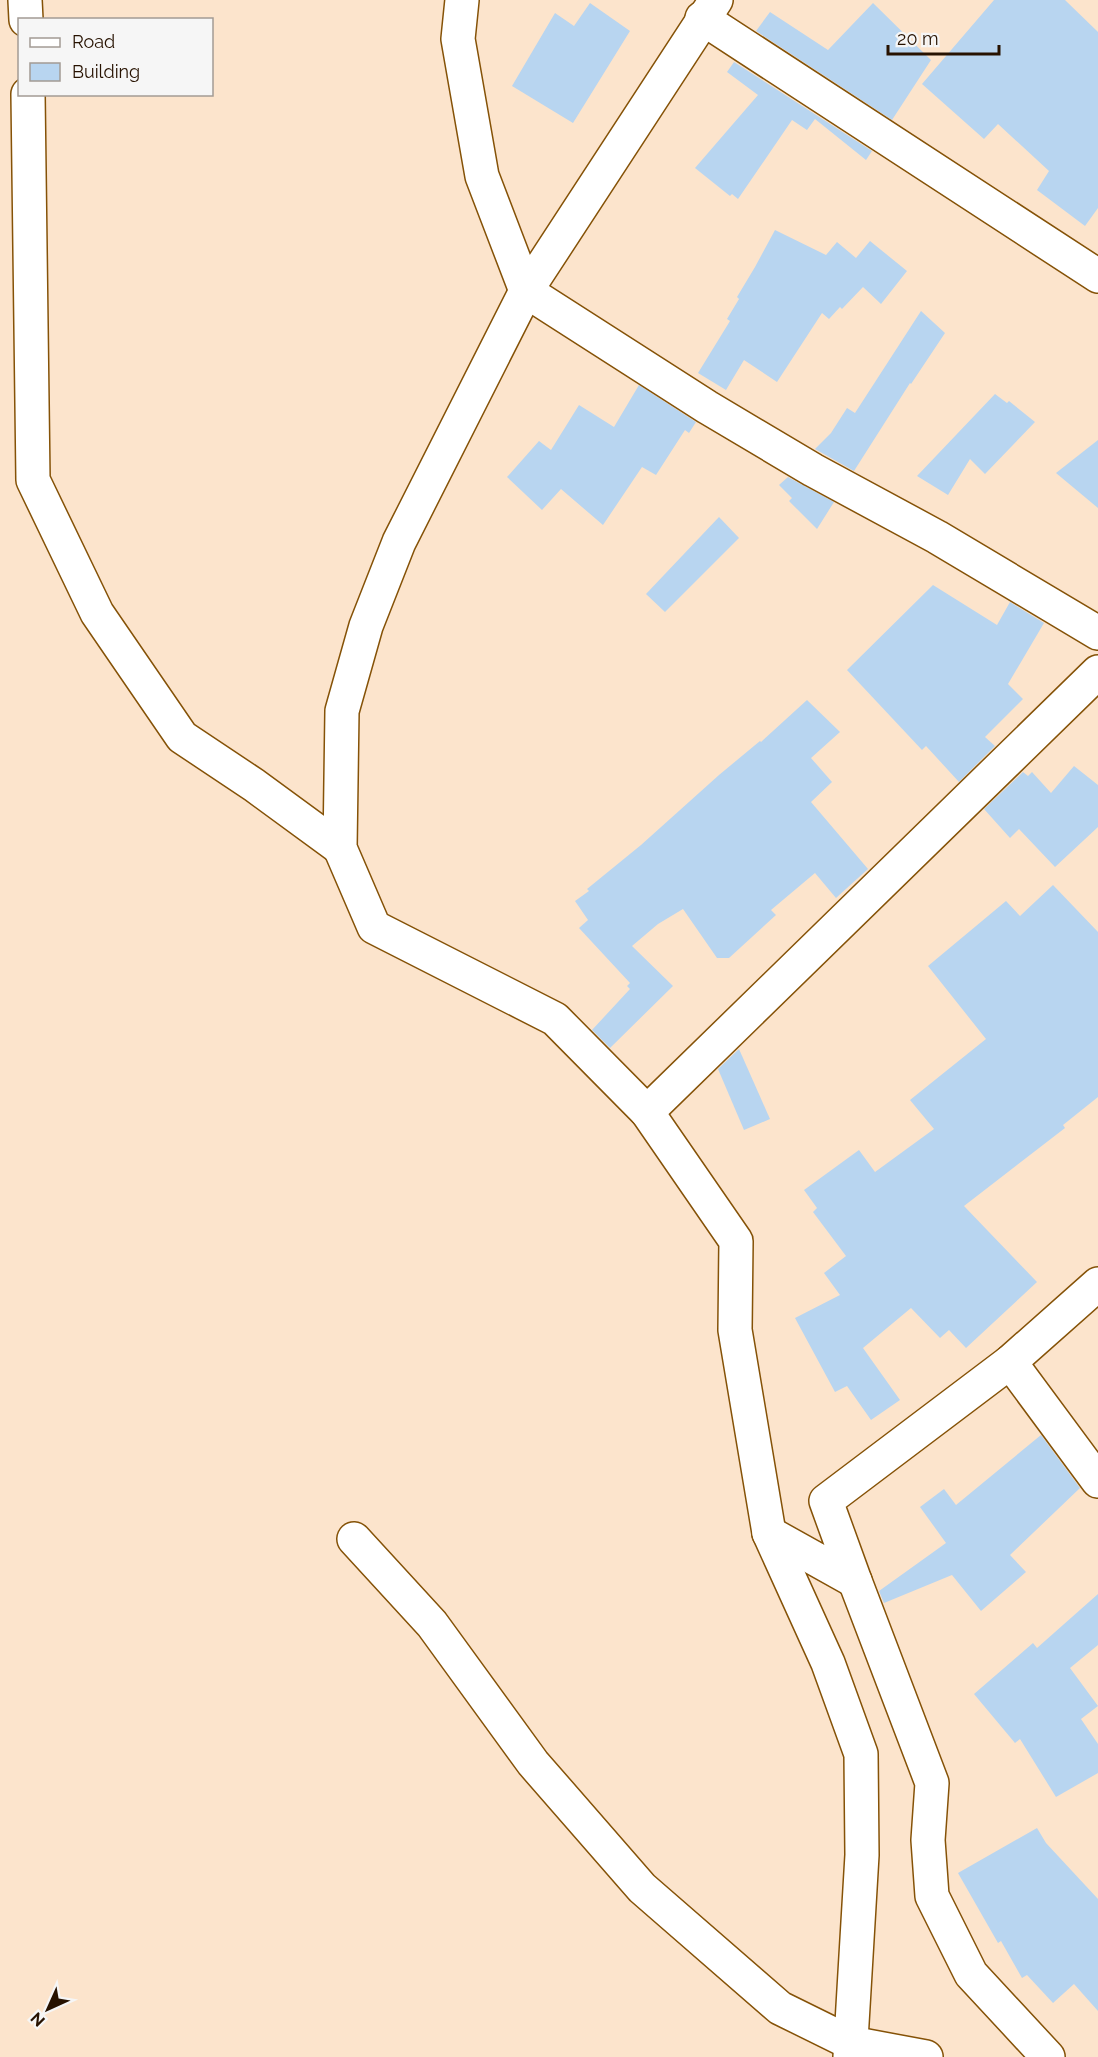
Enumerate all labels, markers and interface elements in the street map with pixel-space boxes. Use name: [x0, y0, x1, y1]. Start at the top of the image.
legend: [18, 18, 213, 96]
scale bar: [888, 18, 999, 56]
text: 20 m: [897, 28, 939, 49]
text: Road: [72, 31, 115, 52]
text: Building: [72, 61, 140, 82]
north arrow: [18, 1979, 78, 2039]
text: N: [27, 2008, 49, 2030]

